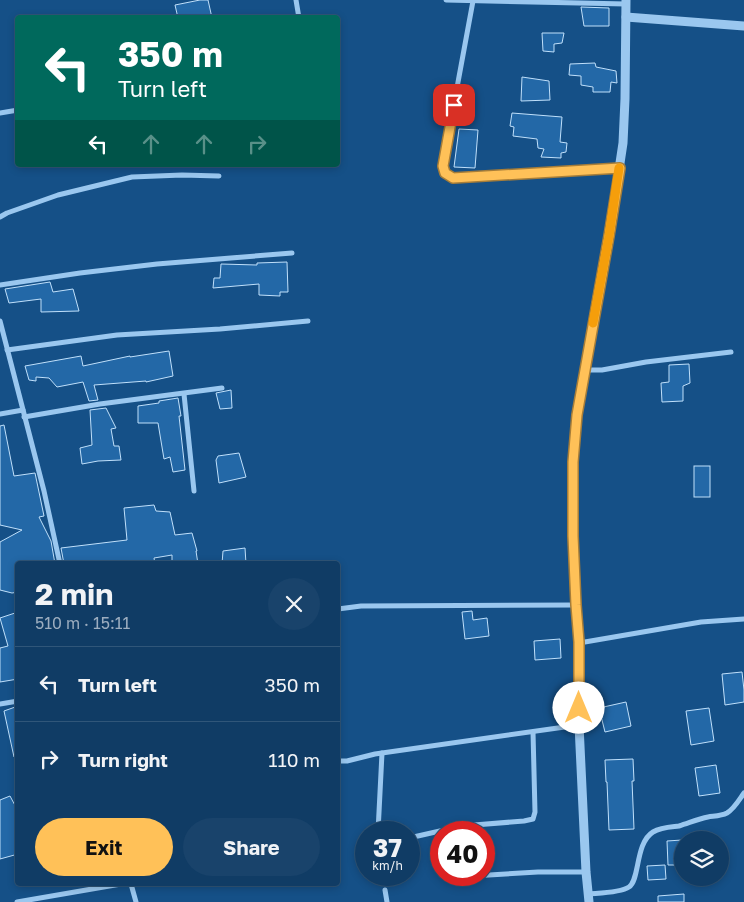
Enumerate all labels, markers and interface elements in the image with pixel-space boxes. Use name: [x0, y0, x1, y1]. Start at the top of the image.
text: 350 m: [118, 33, 223, 75]
icon: left: [35, 35, 100, 100]
text: Turn left: [118, 75, 207, 102]
pin: [433, 84, 475, 126]
icon: arrive: [440, 91, 468, 119]
icon: left: [84, 130, 112, 158]
icon: ahead: [137, 130, 165, 158]
icon: ahead: [190, 130, 218, 158]
icon: right: [243, 130, 271, 158]
text: 2 min: [35, 576, 113, 612]
button: close: [268, 578, 320, 630]
text: 510 m · 15:11: [35, 613, 130, 633]
icon: left: [35, 670, 63, 698]
text: Turn left: [78, 673, 157, 696]
text: 350 m: [265, 673, 320, 696]
position arrow: [552, 681, 604, 733]
icon: right: [35, 745, 63, 773]
text: Turn right: [78, 748, 168, 771]
text: 110 m: [268, 748, 320, 771]
button: Exit: [35, 818, 173, 876]
button: Share: [183, 818, 320, 876]
speed limit sign: 40: [430, 821, 495, 886]
map controls: [674, 831, 729, 886]
button: layers: [674, 831, 729, 886]
text: 37: [373, 832, 402, 863]
text: km/h: [372, 858, 403, 873]

